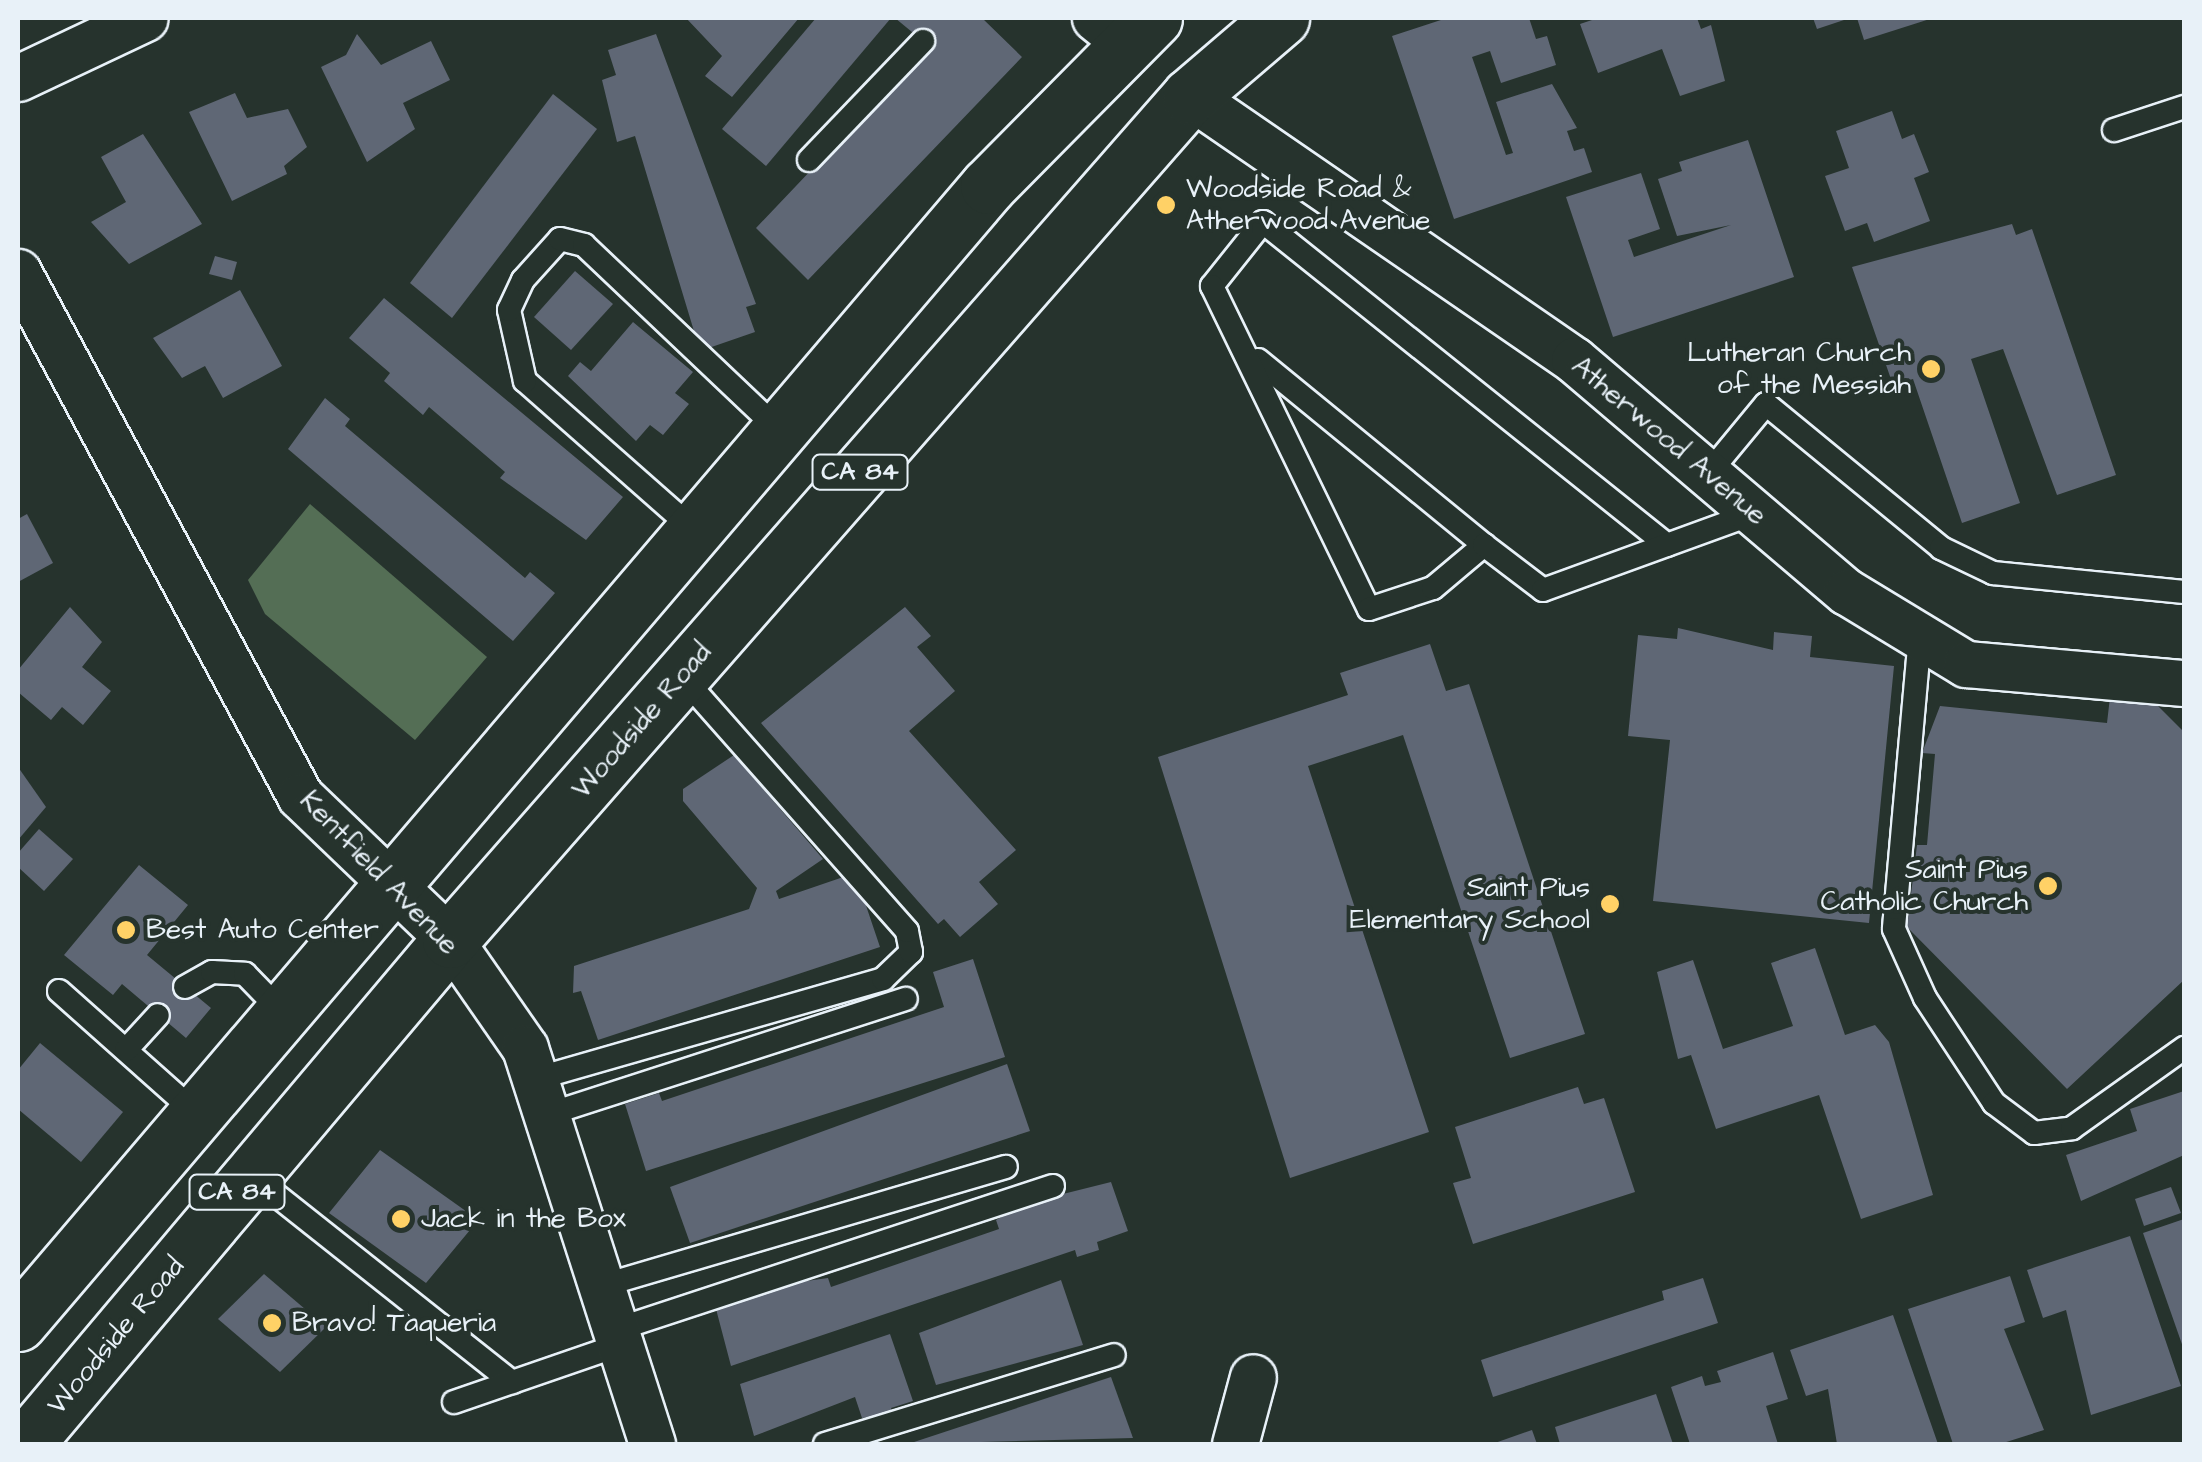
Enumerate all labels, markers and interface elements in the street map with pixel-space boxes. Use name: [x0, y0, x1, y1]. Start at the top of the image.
place label: Woodside Road & Atherwood Avenue: [1186, 172, 1430, 238]
marker: Woodside Road & Atherwood Avenue: [1155, 194, 1177, 216]
place label: Lutheran Church of the Messiah: [1687, 336, 1911, 402]
street label: Atherwood Avenue: [1565, 350, 1773, 532]
marker: Lutheran Church of the Messiah: [1920, 358, 1942, 380]
road number: CA 84: [810, 452, 910, 492]
street label: Woodside Road: [565, 636, 719, 806]
street label: Kentfield Avenue: [292, 784, 466, 962]
place label: Saint Pius Catholic Church: [1820, 853, 2028, 919]
place label: Saint Pius Elementary School: [1350, 871, 1590, 937]
marker: Saint Pius Catholic Church: [2037, 875, 2059, 897]
marker: Saint Pius Elementary School: [1599, 893, 1621, 915]
place label: Best Auto Center: [146, 913, 379, 947]
marker: Best Auto Center: [115, 919, 137, 941]
road number: CA 84: [187, 1172, 287, 1212]
place label: Jack in the Box: [421, 1202, 626, 1236]
marker: Jack in the Box: [390, 1208, 412, 1230]
street label: Woodside Road: [40, 1250, 192, 1422]
place label: Bravo! Taqueria: [292, 1306, 496, 1340]
marker: Bravo! Taqueria: [261, 1312, 283, 1334]

